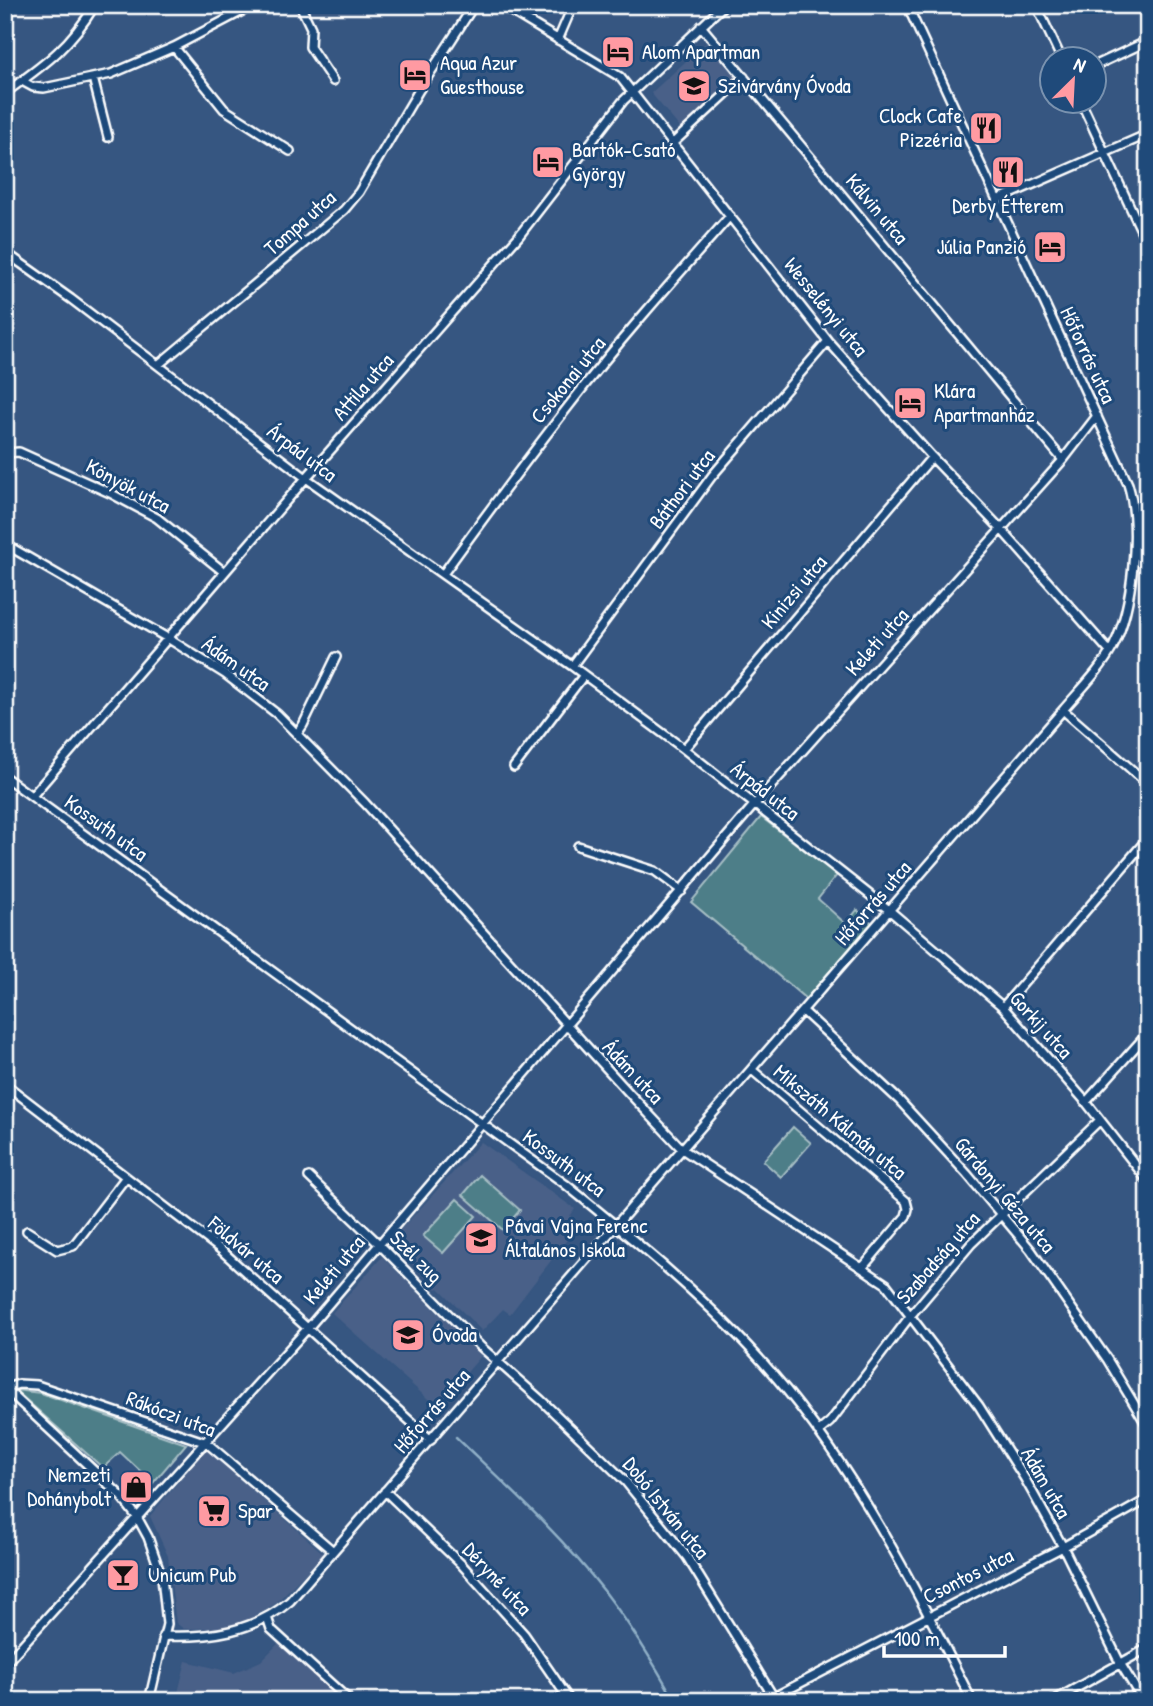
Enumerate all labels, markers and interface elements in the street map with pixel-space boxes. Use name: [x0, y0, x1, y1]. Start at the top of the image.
hotel icon: Alom Apartman: [599, 33, 637, 71]
place label: Alom Apartman: [642, 37, 760, 66]
north arrow: [1038, 46, 1108, 116]
place label: Aqua Azur Guesthouse: [440, 48, 524, 101]
text: N: [1070, 51, 1090, 78]
hotel icon: Aqua Azur Guesthouse: [396, 56, 434, 94]
school or university icon: Szivárvány Óvoda: [675, 67, 713, 105]
place label: Szivárvány Óvoda: [718, 71, 851, 100]
place label: Clock Cafe Pizzéria: [879, 101, 962, 154]
restaurant icon: Clock Cafe Pizzéria: [967, 109, 1005, 147]
place label: Bartók-Csató György: [572, 135, 675, 188]
hotel icon: Bartók-Csató György: [529, 143, 567, 181]
restaurant icon: Derby Étterem: [989, 153, 1027, 191]
street label: Kálvin utca: [839, 167, 916, 250]
street label: Tompa utca: [257, 183, 342, 262]
place label: Derby Étterem: [952, 191, 1064, 220]
hotel icon: Júlia Panzió: [1031, 228, 1069, 266]
place label: Júlia Panzió: [936, 232, 1026, 261]
street label: Wesselényi utca: [777, 251, 875, 362]
street label: Hőforrás utca: [1053, 302, 1123, 408]
street label: Csokonai utca: [523, 330, 612, 429]
street label: Attila utca: [325, 347, 400, 426]
place label: Klára Apartmanház: [934, 376, 1035, 429]
hotel icon: Klára Apartmanház: [891, 384, 929, 422]
street label: Árpád utca: [261, 417, 343, 488]
street label: Báthori utca: [642, 443, 721, 535]
street label: Könyök utca: [81, 451, 176, 520]
street label: Kinizsi utca: [754, 548, 833, 635]
street label: Keleti utca: [838, 601, 915, 682]
street label: Ádám utca: [196, 629, 276, 698]
street label: Árpád utca: [725, 754, 806, 827]
street label: Kossuth utca: [59, 787, 154, 868]
street label: Hőforrás utca: [828, 854, 918, 951]
street label: Gorkij utca: [1003, 985, 1080, 1065]
street label: Ádám utca: [596, 1033, 670, 1110]
street label: Mikszáth Kálmán utca: [768, 1057, 913, 1186]
street label: Kossuth utca: [517, 1122, 612, 1203]
street label: Gárdonyi Géza utca: [948, 1130, 1063, 1259]
street label: Szabadság utca: [889, 1205, 986, 1310]
street label: Földvár utca: [201, 1208, 291, 1290]
place label: Pávai Vajna Ferenc Általános Iskola: [505, 1211, 648, 1264]
school or university icon: Pávai Vajna Ferenc Általános Iskola: [462, 1219, 500, 1257]
street label: Szél zug: [383, 1224, 449, 1290]
street label: Keleti utca: [296, 1229, 371, 1310]
school or university icon: Óvoda: [389, 1316, 427, 1354]
place label: Óvoda: [432, 1320, 477, 1349]
street label: Hőforrás utca: [387, 1362, 477, 1459]
street label: Rákóczi utca: [122, 1383, 220, 1444]
street label: Ádám utca: [1014, 1442, 1078, 1524]
street label: Dobó István utca: [616, 1451, 717, 1565]
place label: Nemzeti Dohánybolt: [27, 1460, 112, 1513]
shop icon: Nemzeti Dohánybolt: [117, 1468, 155, 1506]
supermarket icon: Spar: [195, 1492, 233, 1530]
place label: Spar: [238, 1496, 273, 1525]
street label: Déryné utca: [456, 1536, 539, 1621]
street label: Csontos utca: [917, 1540, 1018, 1611]
bar icon: Unicum Pub: [104, 1556, 142, 1594]
place label: Unicum Pub: [148, 1560, 237, 1589]
scale bar: [884, 1615, 1004, 1659]
text: 100 m: [894, 1624, 940, 1653]

